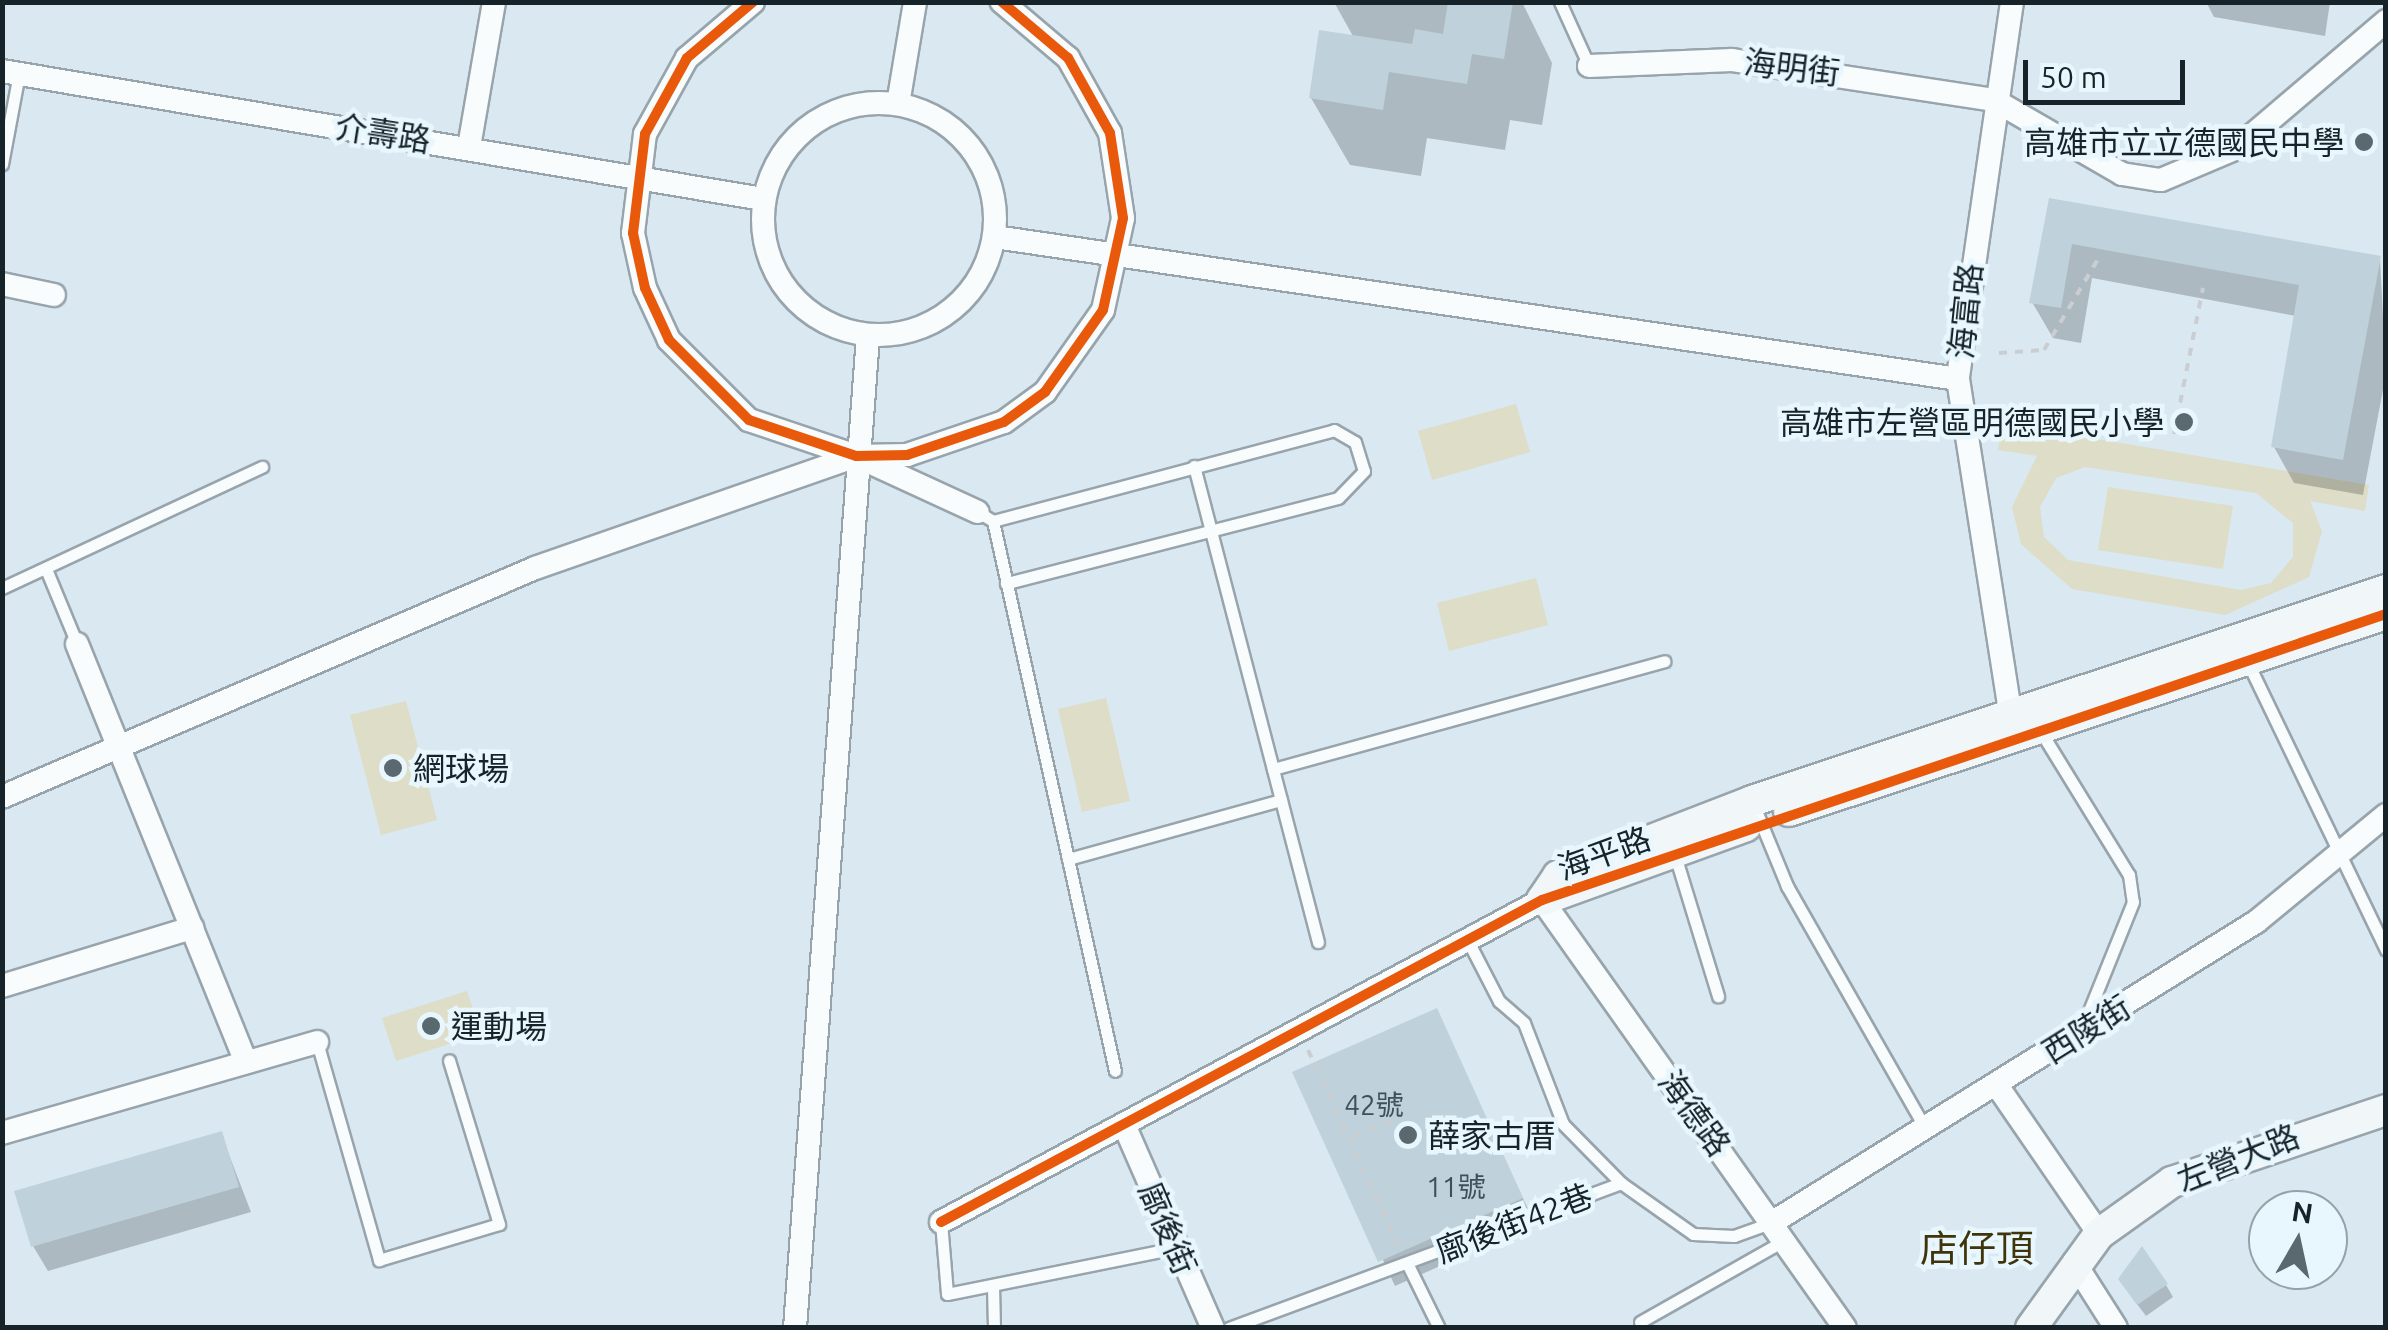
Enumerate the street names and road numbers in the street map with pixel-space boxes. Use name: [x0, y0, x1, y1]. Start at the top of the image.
street label: 海明街: [1742, 42, 1842, 92]
street label: 介壽路: [333, 107, 433, 159]
street label: 海富路: [1941, 261, 1989, 361]
street label: 海平路: [1552, 819, 1656, 887]
street label: 西陵街: [2035, 987, 2137, 1071]
street label: 海德路: [1651, 1063, 1739, 1163]
street label: 左營大路: [2171, 1116, 2305, 1200]
street label: 廍後街: [1132, 1176, 1204, 1280]
street label: 廍後街42巷: [1431, 1176, 1597, 1270]

